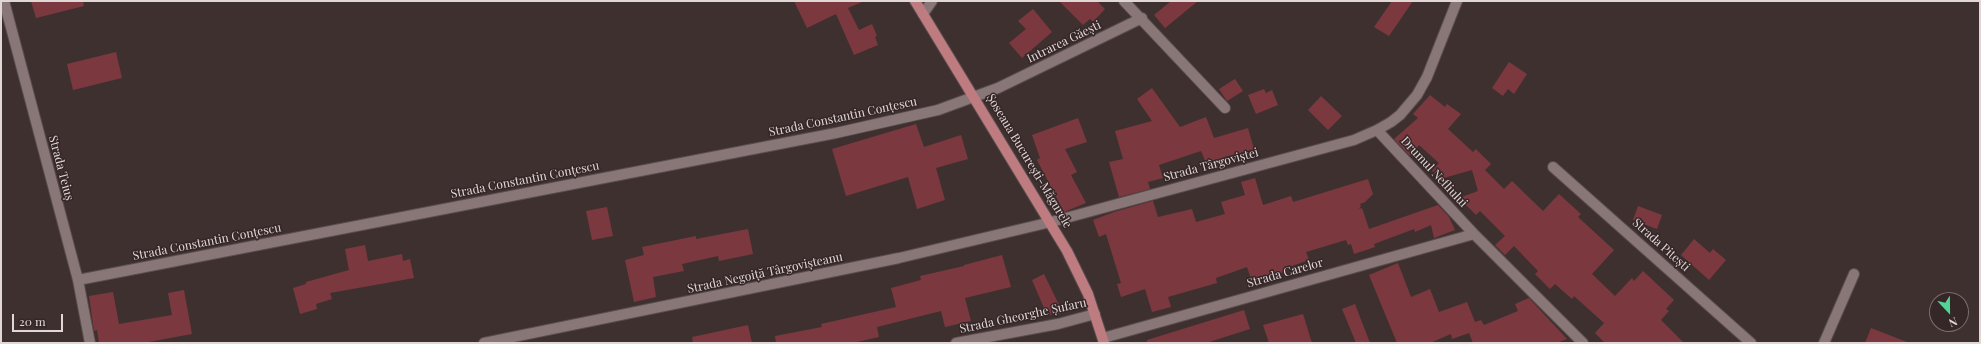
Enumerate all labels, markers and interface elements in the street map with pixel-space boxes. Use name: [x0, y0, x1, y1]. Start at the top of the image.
street label: Intrarea Găești: [1025, 18, 1103, 66]
street label: Șoseaua București-Măgurele: [983, 91, 1075, 231]
street label: Strada Constantin Conțescu: [768, 94, 918, 140]
street label: Strada Teiuș: [45, 134, 77, 202]
street label: Drumul Nefliului: [1398, 134, 1470, 210]
street label: Strada Târgoviștei: [1162, 145, 1260, 185]
street label: Strada Constantin Conțescu: [449, 159, 601, 201]
street label: Strada Pitești: [1629, 216, 1693, 274]
street label: Strada Constantin Conțescu: [131, 221, 283, 263]
street label: Strada Negoiță Târgovișteanu: [686, 249, 844, 297]
street label: Strada Carelor: [1245, 255, 1325, 291]
north arrow: [1929, 292, 1969, 332]
street label: Strada Gheorghe Șufaru: [958, 295, 1088, 337]
scale bar: [14, 306, 65, 332]
text: 20 m: [19, 313, 46, 329]
text: N: [1947, 314, 1960, 331]

